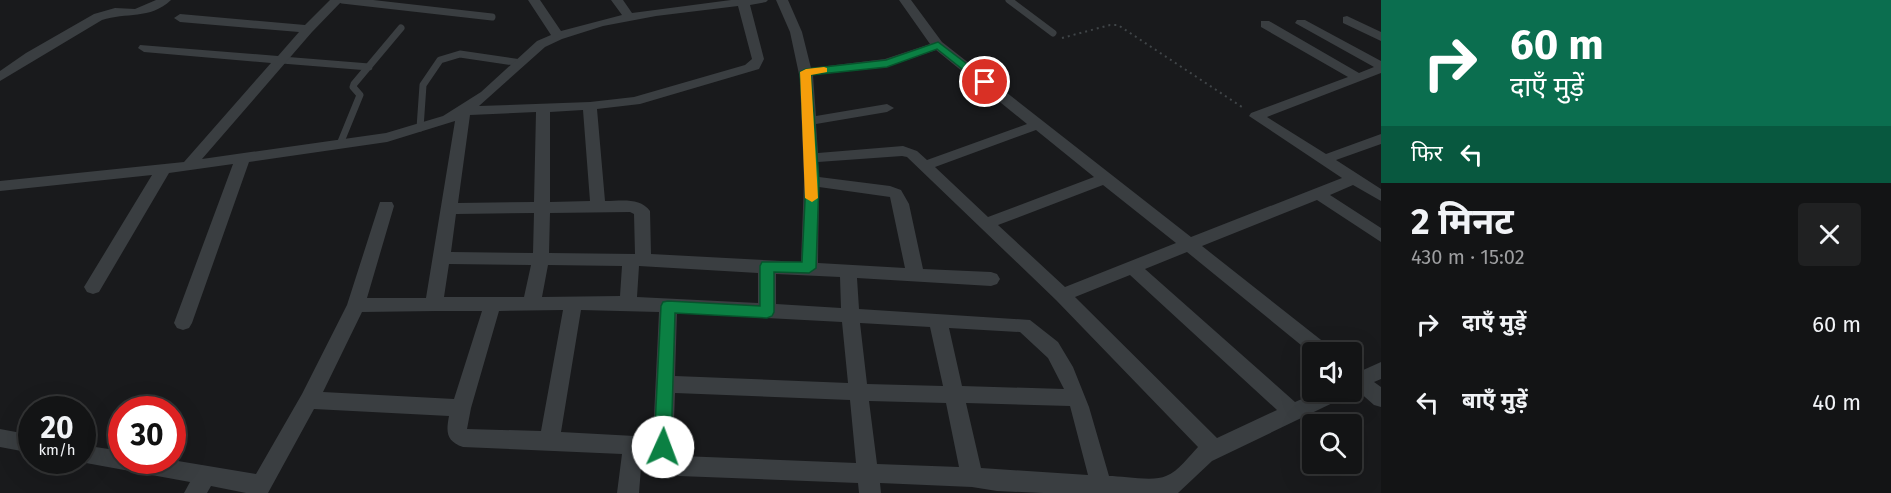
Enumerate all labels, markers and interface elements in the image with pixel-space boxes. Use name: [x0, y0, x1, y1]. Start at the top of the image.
text: 60 m: [1510, 20, 1604, 70]
icon: right: [1411, 24, 1489, 102]
pin: [959, 56, 1010, 107]
icon: arrive: [968, 65, 1001, 98]
text: दाएँ मुड़ें: [1510, 71, 1584, 103]
icon: left: [1455, 138, 1488, 171]
text: फिर: [1411, 140, 1443, 167]
text: 2 मिनट: [1411, 200, 1514, 244]
button: close: [1798, 203, 1861, 266]
text: 430 m · 15:02: [1411, 245, 1525, 269]
icon: right: [1411, 308, 1444, 341]
text: दाएँ मुड़ें: [1462, 309, 1526, 336]
text: 60 m: [1812, 311, 1861, 338]
map controls: [1302, 342, 1362, 474]
button: sound: [1302, 342, 1362, 402]
icon: left: [1411, 386, 1444, 419]
text: बाएँ मुड़ें: [1462, 387, 1528, 414]
text: 40 m: [1812, 389, 1861, 416]
speed limit sign: 30: [108, 396, 186, 474]
text: 20: [40, 410, 74, 446]
button: search: [1302, 414, 1362, 474]
position arrow: [631, 415, 695, 479]
text: km/h: [38, 441, 76, 459]

